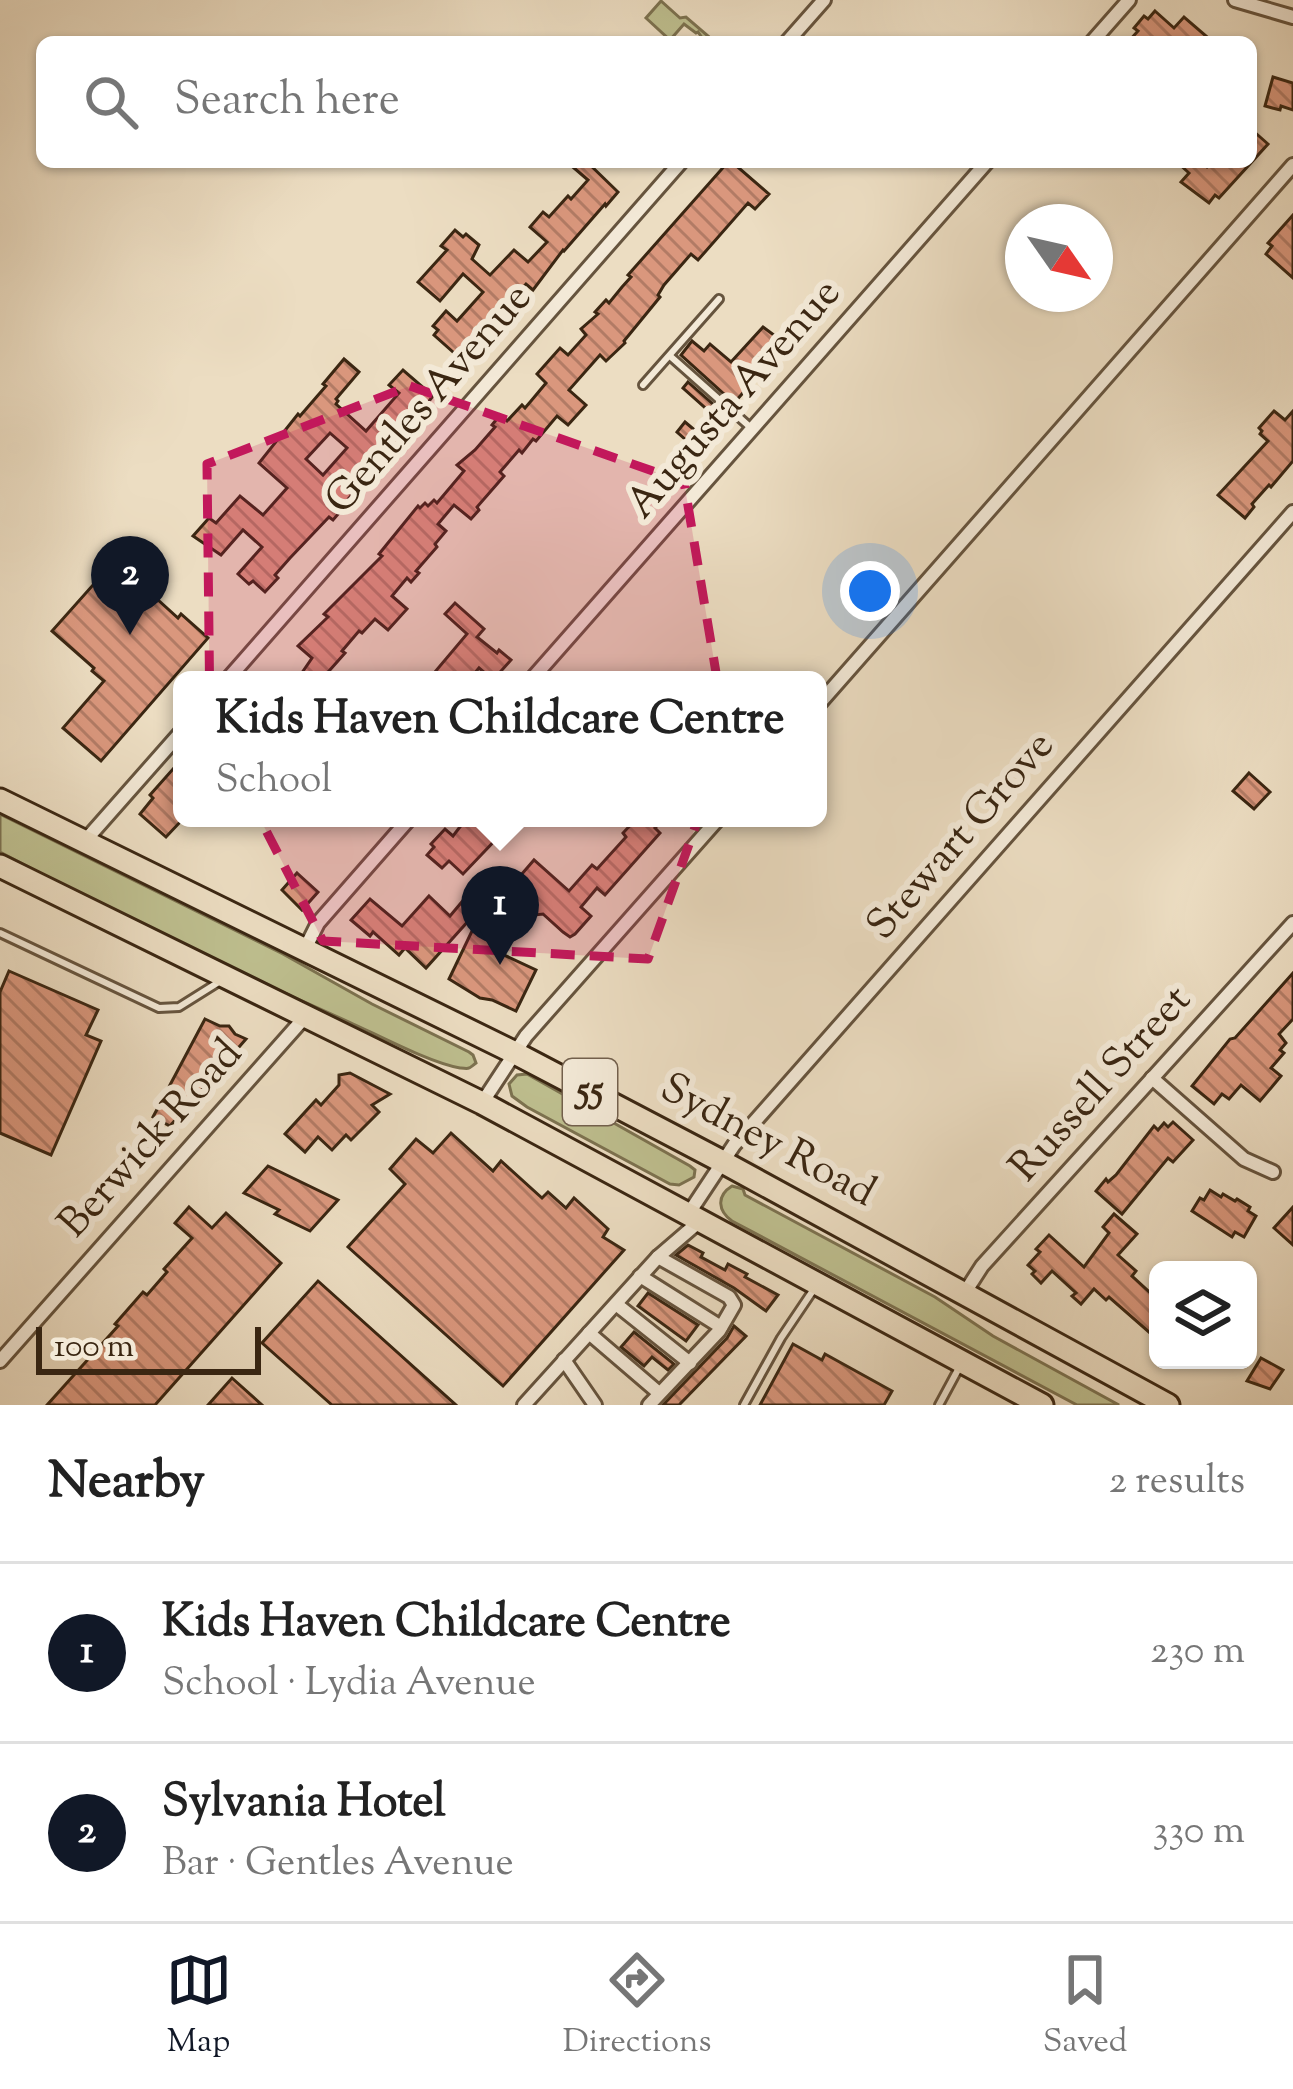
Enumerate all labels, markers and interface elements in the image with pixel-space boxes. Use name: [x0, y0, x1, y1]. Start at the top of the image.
search box: [36, 36, 1257, 168]
icon: search: [78, 69, 144, 135]
text: Search here: [174, 70, 400, 135]
north arrow: [1005, 204, 1113, 312]
street label: Augusta Avenue: [614, 267, 856, 533]
street label: Gentles Avenue: [312, 271, 548, 529]
pin: 2: [91, 536, 169, 635]
your location: [840, 561, 900, 621]
popup: [173, 671, 827, 827]
text: Kids Haven Childcare Centre: [216, 689, 784, 754]
street label: Stewart Grove: [854, 719, 1070, 955]
text: School: [216, 754, 332, 810]
pin: 1: [461, 866, 539, 965]
street label: Russell Street: [997, 973, 1207, 1197]
street label: Berwick Road: [46, 1027, 258, 1253]
road number: 55: [563, 1059, 617, 1125]
street label: Sydney Road: [649, 1060, 885, 1224]
map controls: [1149, 1261, 1257, 1369]
button: layers: [1149, 1261, 1257, 1369]
scale bar: [36, 1321, 261, 1374]
text: 100 m: [54, 1324, 134, 1372]
text: Nearby: [48, 1447, 205, 1520]
text: 2 results: [1109, 1455, 1245, 1511]
text: Kids Haven Childcare Centre: [162, 1592, 731, 1657]
text: 1: [80, 1625, 94, 1681]
text: 230 m: [1150, 1625, 1245, 1681]
text: School · Lydia Avenue: [162, 1657, 536, 1713]
text: Sylvania Hotel: [162, 1772, 446, 1837]
text: 2: [78, 1805, 96, 1861]
text: 330 m: [1153, 1805, 1245, 1861]
text: Bar · Gentles Avenue: [162, 1837, 514, 1893]
tab: Map: [166, 1947, 232, 2067]
tab: Directions: [563, 1947, 712, 2067]
tab: Saved: [1043, 1947, 1127, 2067]

